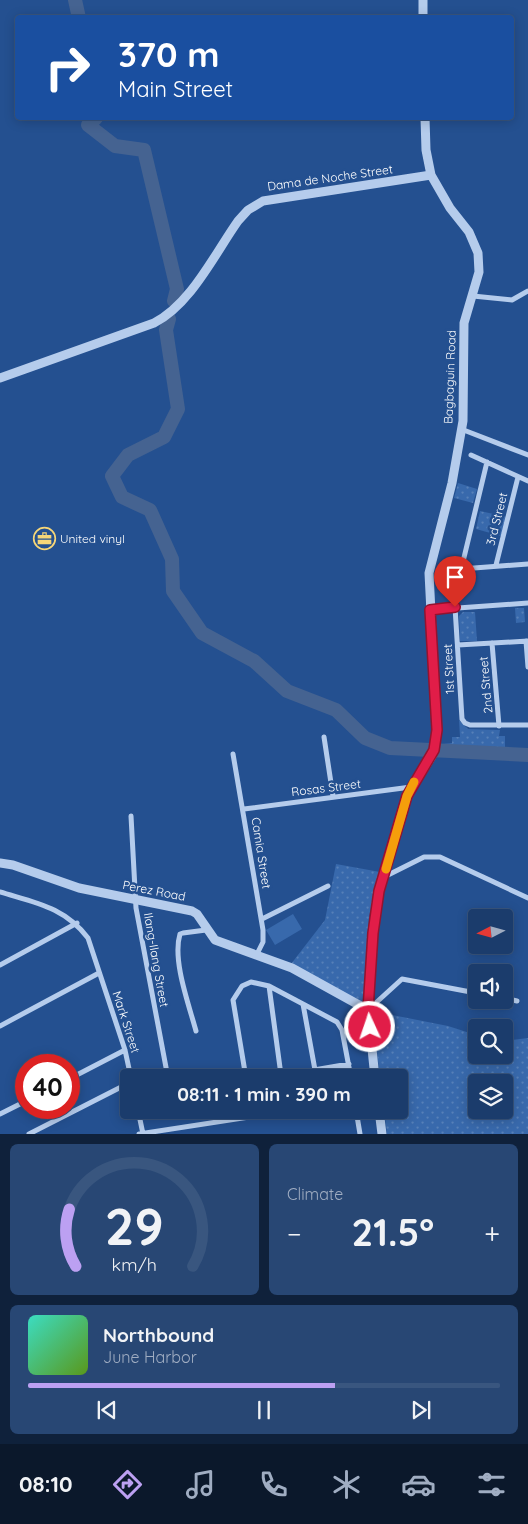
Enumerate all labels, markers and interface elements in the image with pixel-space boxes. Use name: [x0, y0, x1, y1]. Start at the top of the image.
text: 370 m: [118, 32, 220, 76]
icon: right: [35, 35, 100, 100]
text: Main Street: [118, 75, 233, 103]
street label: Dama de Noche Street: [266, 161, 394, 194]
street label: Bagbaguin Road: [440, 330, 459, 424]
street label: 3rd Street: [483, 491, 510, 547]
office icon: United vinyl: [32, 527, 56, 551]
place label: United vinyl: [60, 531, 125, 546]
pin: [434, 556, 476, 607]
icon: arrive: [441, 563, 469, 591]
street label: 1st Street: [440, 644, 457, 694]
street label: 2nd Street: [476, 656, 495, 714]
street label: Rosas Street: [290, 776, 362, 799]
street label: Camia Street: [248, 816, 275, 890]
street label: Perez Road: [121, 877, 187, 904]
north arrow: [468, 909, 512, 954]
map controls: [468, 909, 513, 1119]
street label: Ilang-Ilang Street: [141, 912, 172, 1008]
button: sound: [468, 964, 513, 1009]
street label: Mark Street: [109, 989, 144, 1055]
position arrow: [343, 1000, 395, 1052]
button: search: [468, 1019, 513, 1064]
speed limit sign: 40: [15, 1054, 80, 1119]
button: layers: [468, 1074, 513, 1119]
text: 08:11 · 1 min · 390 m: [177, 1082, 351, 1106]
text: Climate: [287, 1184, 343, 1204]
text: 29: [105, 1193, 164, 1258]
text: 21.5°: [352, 1208, 434, 1256]
text: −: [287, 1216, 302, 1251]
text: +: [484, 1216, 500, 1251]
text: km/h: [112, 1253, 157, 1275]
text: Northbound: [103, 1323, 214, 1347]
text: June Harbor: [103, 1347, 197, 1367]
icon: previous: [93, 1396, 121, 1424]
icon: pause: [250, 1396, 278, 1424]
icon: next: [407, 1396, 435, 1424]
icon: directions: [110, 1467, 145, 1502]
icon: music: [183, 1467, 218, 1502]
icon: phone: [256, 1467, 291, 1502]
icon: climate: [329, 1467, 364, 1502]
icon: car: [401, 1467, 436, 1502]
icon: filters: [474, 1467, 509, 1502]
text: 08:10: [19, 1470, 73, 1498]

